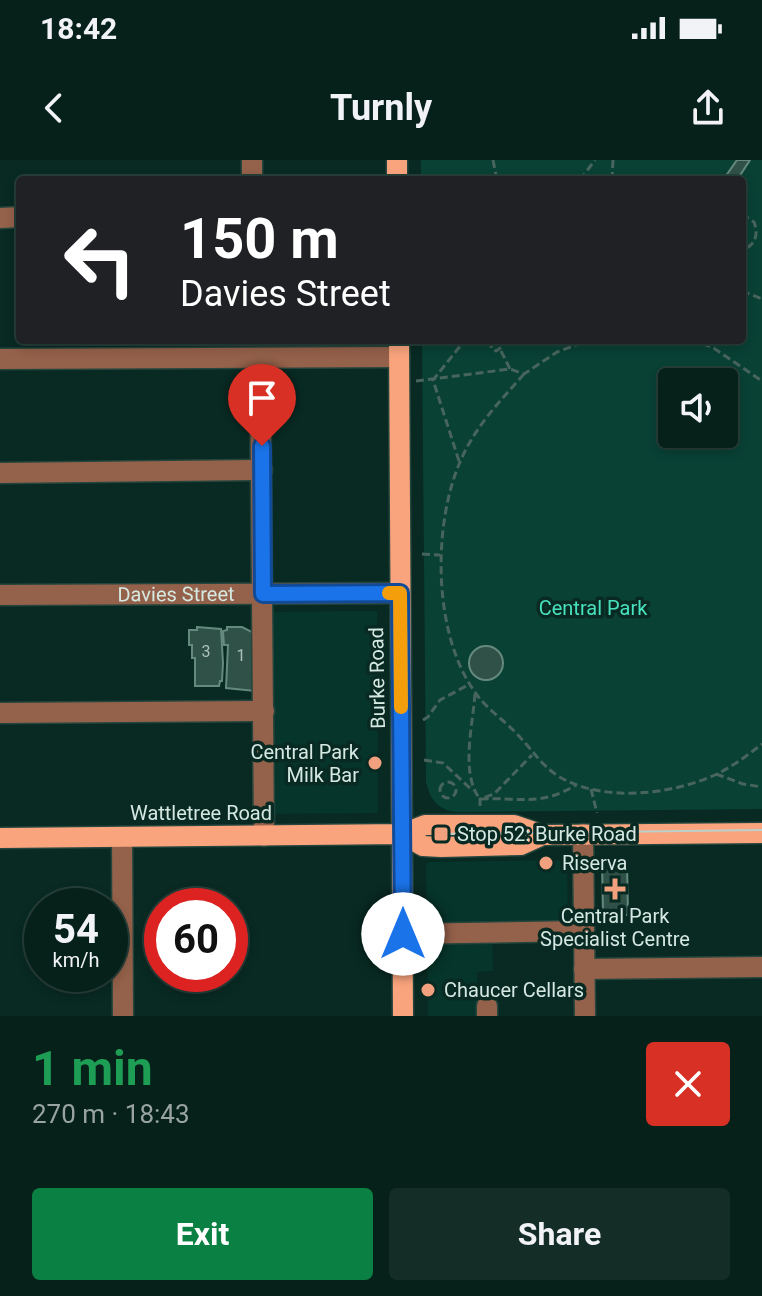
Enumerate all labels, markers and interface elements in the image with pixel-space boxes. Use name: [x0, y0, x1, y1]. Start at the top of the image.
text: 18:42: [40, 11, 117, 46]
icon: back: [32, 86, 76, 130]
icon: share: [686, 86, 730, 130]
text: Turnly: [330, 87, 432, 129]
text: 150 m: [180, 206, 339, 272]
icon: left: [48, 208, 152, 312]
text: Davies Street: [180, 273, 391, 315]
pin: [228, 364, 296, 446]
map controls: [658, 368, 738, 448]
button: sound: [658, 368, 738, 448]
icon: arrive: [240, 376, 284, 420]
street label: Davies Street: [117, 582, 235, 606]
park label: Central Park: [539, 596, 648, 620]
street label: Burke Road: [364, 627, 390, 729]
house number: 3: [202, 642, 211, 661]
house number: 1: [237, 646, 246, 665]
place label: Central Park Milk Bar: [250, 740, 360, 787]
marker: Central Park Milk Bar: [366, 754, 384, 772]
street label: Wattletree Road: [130, 801, 272, 825]
place label: Stop 52: Burke Road: [457, 822, 637, 846]
marker: Stop 52: Burke Road: [432, 825, 450, 843]
place label: Riserva: [562, 851, 628, 875]
marker: Riserva: [537, 854, 555, 872]
marker: Central Park Specialist Centre: [604, 878, 626, 900]
speed limit sign: 60: [144, 888, 248, 992]
position arrow: [361, 892, 445, 976]
place label: Central Park Specialist Centre: [540, 904, 690, 951]
text: 54: [53, 906, 99, 953]
text: km/h: [53, 948, 99, 972]
place label: Chaucer Cellars: [444, 978, 584, 1002]
marker: Chaucer Cellars: [419, 981, 437, 999]
text: 1 min: [32, 1040, 153, 1097]
button: close: [646, 1042, 730, 1126]
text: 270 m · 18:43: [32, 1099, 190, 1129]
button: Exit: [32, 1188, 373, 1280]
button: Share: [389, 1188, 730, 1280]

